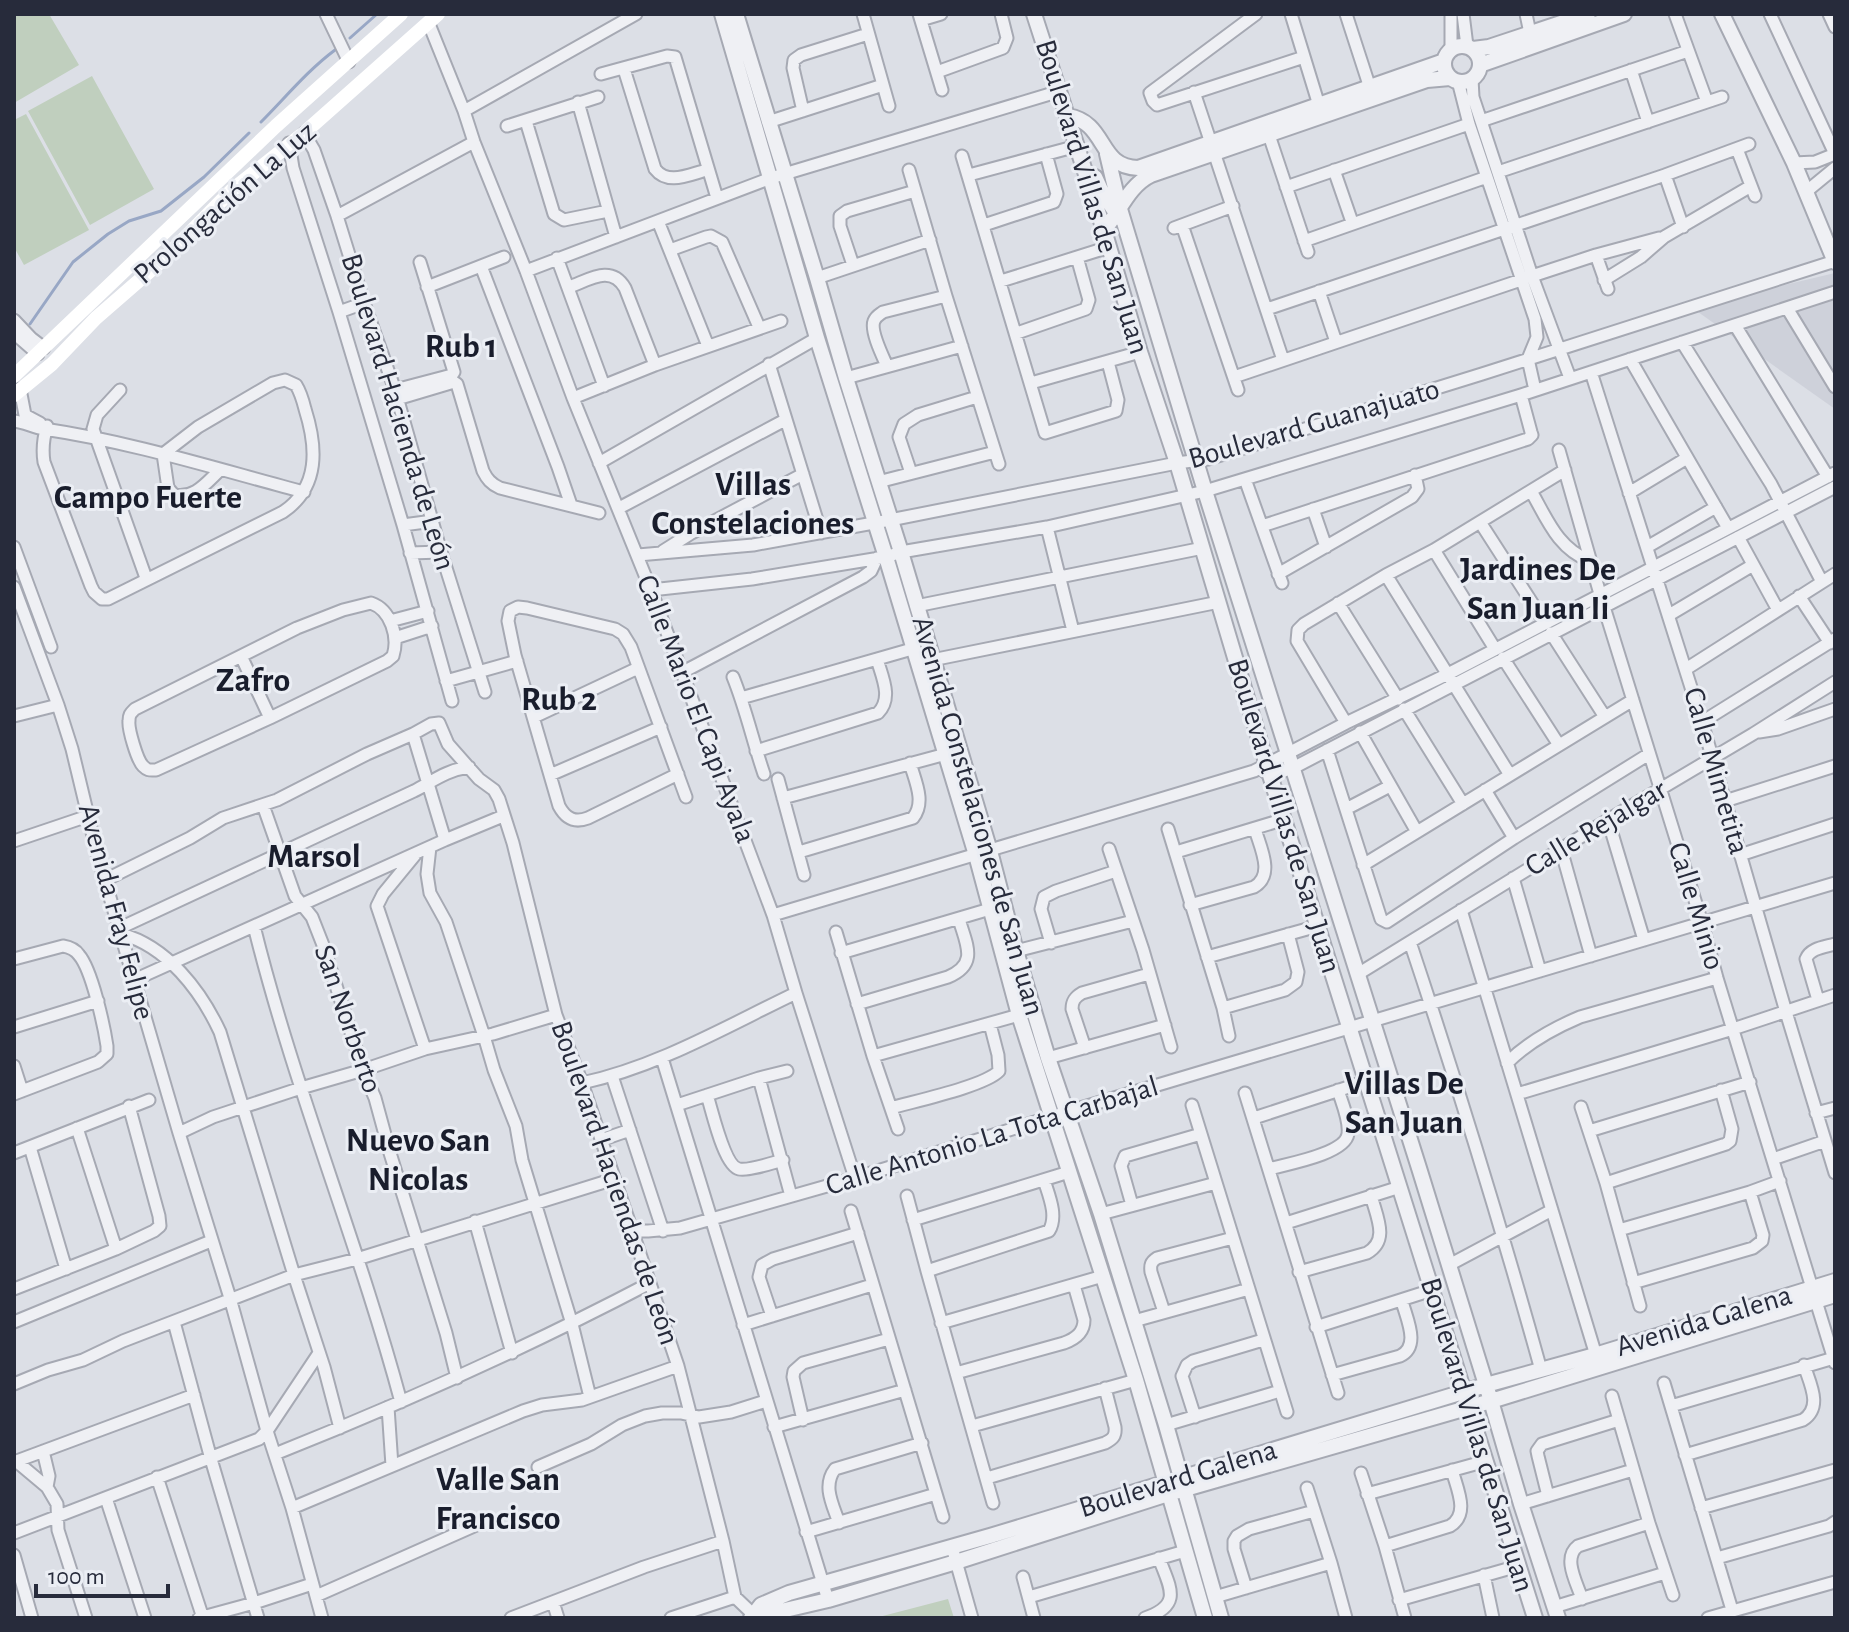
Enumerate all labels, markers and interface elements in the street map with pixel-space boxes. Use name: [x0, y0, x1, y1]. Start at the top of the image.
street label: Boulevard Villas de San Juan: [1030, 36, 1154, 358]
street label: Prolongación La Luz: [128, 116, 322, 290]
street label: Boulevard Hacienda de León: [336, 250, 460, 574]
district label: Rub 1: [425, 330, 497, 364]
street label: Boulevard Guanajuato: [1185, 374, 1443, 474]
district label: Villas Constelaciones: [652, 468, 854, 541]
district label: Campo Fuerte: [54, 481, 242, 515]
district label: Jardines De San Juan Ii: [1460, 553, 1616, 626]
street label: Calle Mario El Capi Ayala: [631, 571, 761, 847]
street label: Avenida Constelaciones de San Juan: [907, 613, 1049, 1019]
street label: Boulevard Villas de San Juan: [1222, 655, 1346, 977]
district label: Zafro: [216, 664, 290, 698]
district label: Rub 2: [521, 683, 597, 717]
street label: Calle Mimetita: [1678, 684, 1754, 858]
street label: Calle Rejalgar: [1520, 774, 1672, 882]
street label: Avenida Fray Felipe: [73, 801, 159, 1023]
street label: Calle Minio: [1662, 839, 1730, 973]
district label: Marsol: [267, 840, 361, 874]
street label: San Norberto: [309, 941, 387, 1097]
street label: Boulevard Haciendas de León: [545, 1017, 685, 1349]
district label: Villas De San Juan: [1344, 1067, 1464, 1140]
street label: Calle Antonio La Tota Carbajal: [822, 1071, 1162, 1201]
district label: Nuevo San Nicolas: [346, 1124, 490, 1197]
street label: Boulevard Villas de San Juan: [1415, 1274, 1539, 1596]
street label: Avenida Galena: [1613, 1280, 1795, 1362]
street label: Boulevard Galena: [1076, 1435, 1280, 1523]
district label: Valle San Francisco: [435, 1463, 561, 1536]
scale bar: [36, 1548, 168, 1598]
text: 100 m: [48, 1565, 105, 1589]

